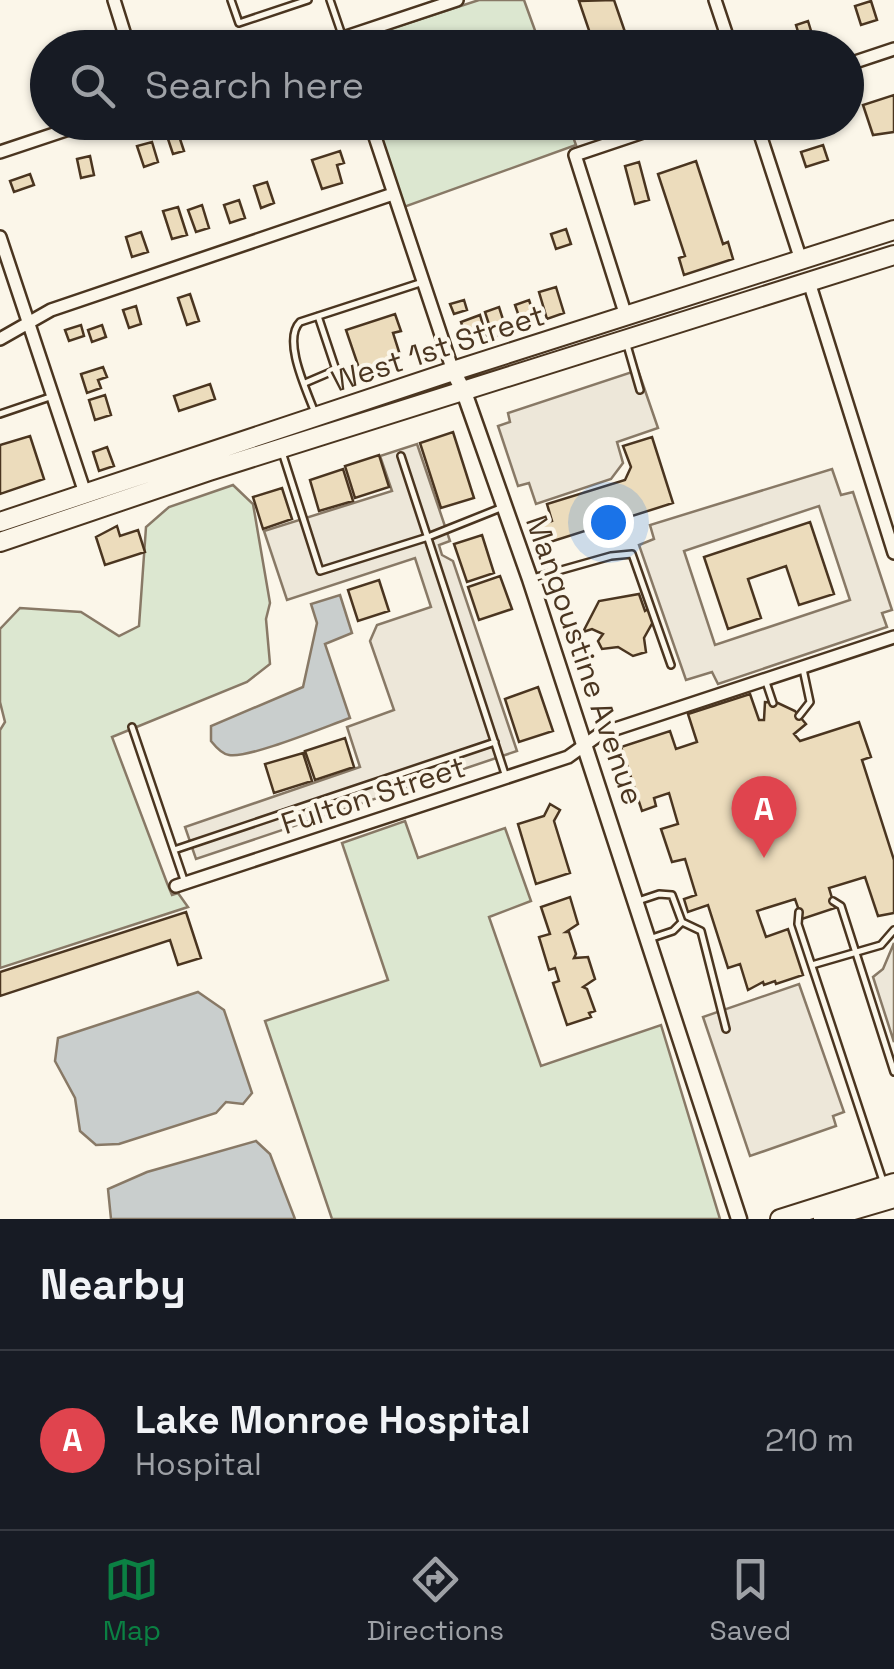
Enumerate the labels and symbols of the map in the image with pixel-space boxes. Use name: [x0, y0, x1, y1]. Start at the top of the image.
street label: West 1st Street: [327, 295, 549, 401]
your location: [583, 497, 634, 548]
street label: Mangoustine Avenue: [517, 510, 653, 810]
street label: Fulton Street: [276, 747, 470, 843]
pin: A: [732, 776, 796, 858]

